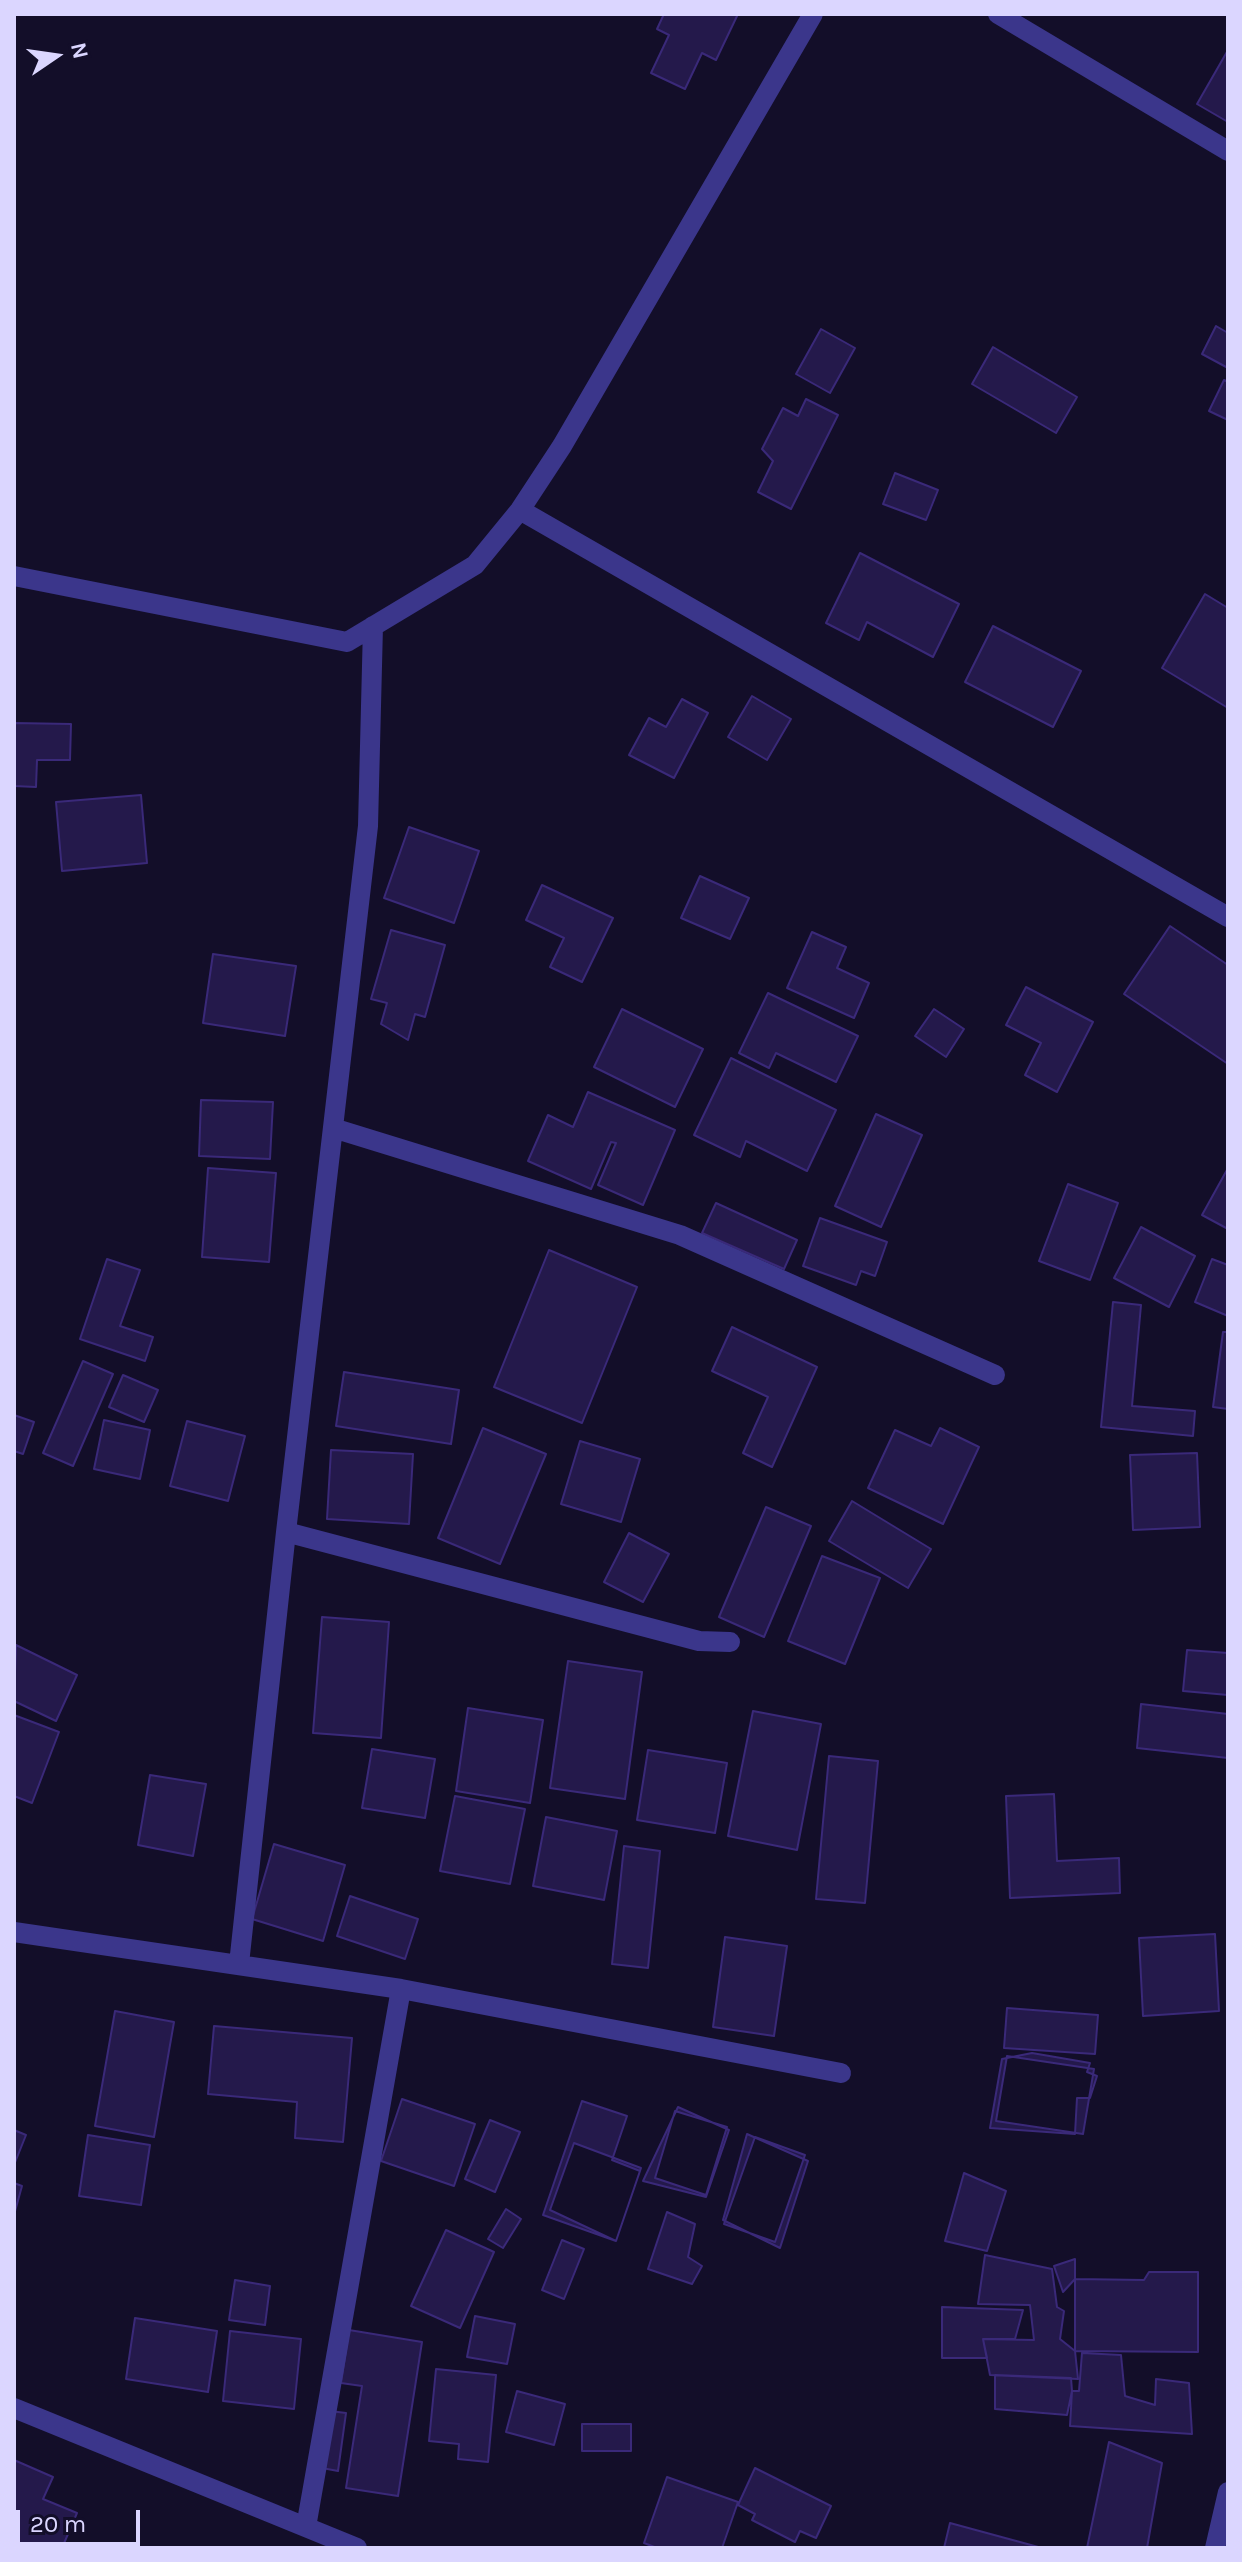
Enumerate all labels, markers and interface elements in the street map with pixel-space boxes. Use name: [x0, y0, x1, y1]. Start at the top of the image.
north arrow: [16, 16, 96, 96]
text: N: [65, 40, 94, 61]
scale bar: [20, 2494, 144, 2544]
text: 20 m: [30, 2510, 86, 2538]

